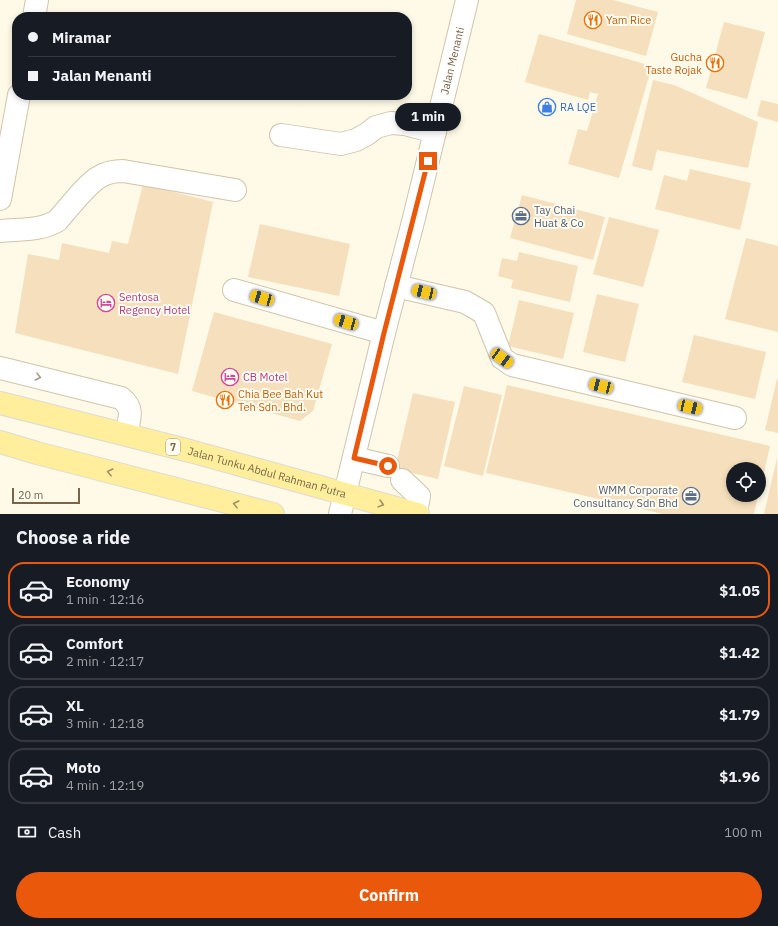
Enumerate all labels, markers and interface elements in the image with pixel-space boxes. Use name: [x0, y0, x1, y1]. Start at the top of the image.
restaurant icon: Yam Rice: [583, 10, 603, 30]
place label: Yam Rice: [606, 13, 651, 27]
street label: Jalan Menanti: [437, 25, 467, 96]
text: Miramar: [52, 28, 111, 47]
place label: Gucha Taste Rojak: [645, 50, 702, 77]
restaurant icon: Gucha Taste Rojak: [705, 53, 725, 73]
text: Jalan Menanti: [52, 66, 152, 85]
shop icon: RA LQE: [537, 97, 557, 117]
place label: RA LQE: [560, 100, 596, 114]
callout: 1 min: [395, 103, 461, 131]
text: 1 min: [411, 108, 445, 125]
route end: [419, 152, 437, 170]
place label: Tay Chai Huat & Co: [534, 203, 584, 230]
office icon: Tay Chai Huat & Co: [511, 206, 531, 226]
car: [411, 283, 437, 301]
car: [249, 289, 275, 307]
place label: Sentosa Regency Hotel: [119, 290, 190, 317]
hotel icon: Sentosa Regency Hotel: [96, 293, 116, 313]
car: [333, 313, 359, 331]
car: [489, 346, 515, 370]
hotel icon: CB Motel: [220, 367, 240, 387]
place label: CB Motel: [243, 370, 288, 384]
one-way arrow: [34, 372, 41, 381]
car: [588, 377, 614, 395]
place label: Chia Bee Bah Kut Teh Sdn. Bhd.: [238, 387, 323, 414]
restaurant icon: Chia Bee Bah Kut Teh Sdn. Bhd.: [215, 390, 235, 410]
car: [677, 398, 703, 416]
road number: 7: [166, 439, 180, 455]
street label: Jalan Tunku Abdul Rahman Putra: [186, 444, 348, 501]
route start: [379, 457, 397, 475]
map controls: [726, 462, 766, 502]
button: locate: [726, 462, 766, 502]
one-way arrow: [107, 468, 114, 477]
place label: WMM Corporate Consultancy Sdn Bhd: [573, 483, 678, 510]
scale bar: [12, 486, 80, 505]
office icon: WMM Corporate Consultancy Sdn Bhd: [681, 486, 701, 506]
text: 20 m: [18, 488, 43, 502]
one-way arrow: [378, 499, 385, 508]
one-way arrow: [232, 501, 239, 509]
text: Choose a ride: [16, 526, 130, 549]
icon: car: [18, 572, 54, 608]
text: Economy: [66, 572, 130, 591]
text: $1.05: [719, 581, 760, 600]
text: 1 min · 12:16: [66, 591, 144, 608]
icon: car: [18, 634, 54, 670]
text: Comfort: [66, 634, 123, 653]
text: $1.42: [719, 643, 760, 662]
text: 2 min · 12:17: [66, 653, 144, 670]
icon: car: [18, 696, 54, 732]
text: XL: [66, 696, 84, 715]
text: $1.79: [719, 705, 760, 724]
text: 3 min · 12:18: [66, 715, 144, 732]
icon: car: [18, 758, 54, 794]
text: Moto: [66, 758, 101, 777]
text: $1.96: [719, 767, 760, 786]
text: 4 min · 12:19: [66, 777, 144, 794]
icon: cash: [16, 821, 38, 843]
text: Cash: [48, 823, 81, 842]
text: 100 m: [724, 824, 762, 841]
button: Confirm: [16, 872, 762, 918]

